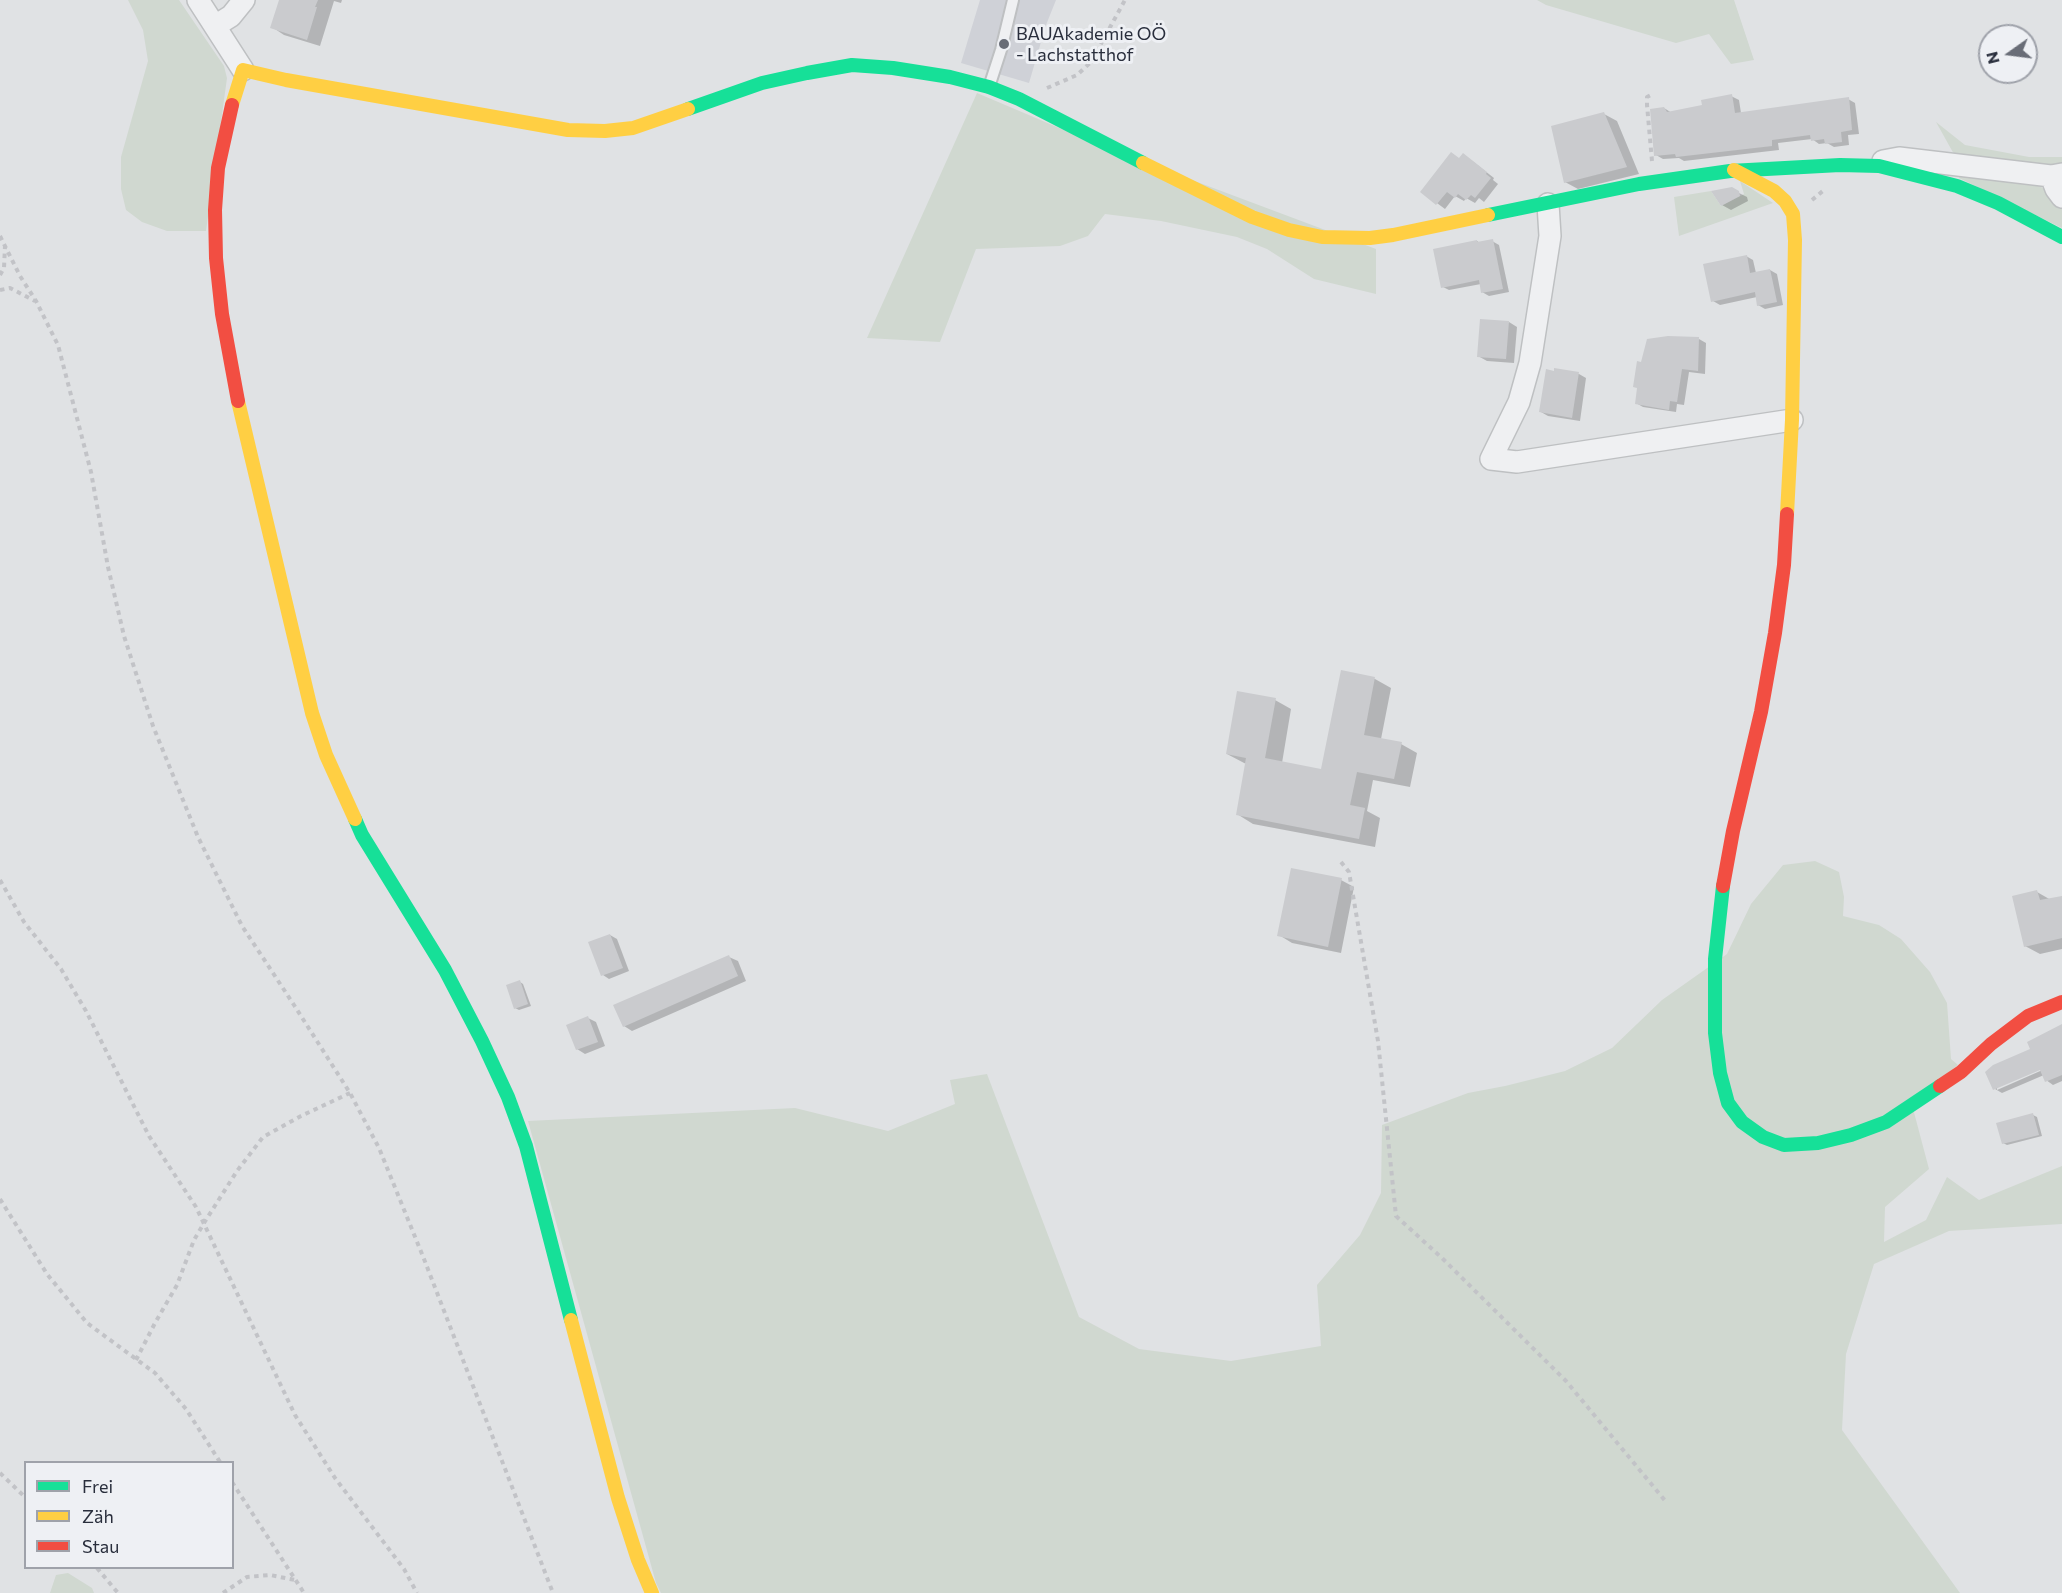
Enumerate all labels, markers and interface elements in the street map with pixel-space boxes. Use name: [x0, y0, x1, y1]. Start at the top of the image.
place label: BAUAkademie OÖ - Lachstatthof: [1016, 23, 1166, 66]
north arrow: [1978, 24, 2038, 84]
marker: BAUAkademie OÖ - Lachstatthof: [997, 37, 1011, 51]
text: N: [1981, 50, 2003, 66]
legend: [24, 1461, 234, 1569]
text: Frei: [82, 1475, 113, 1497]
text: Zäh: [82, 1505, 114, 1527]
text: Stau: [82, 1535, 119, 1557]

